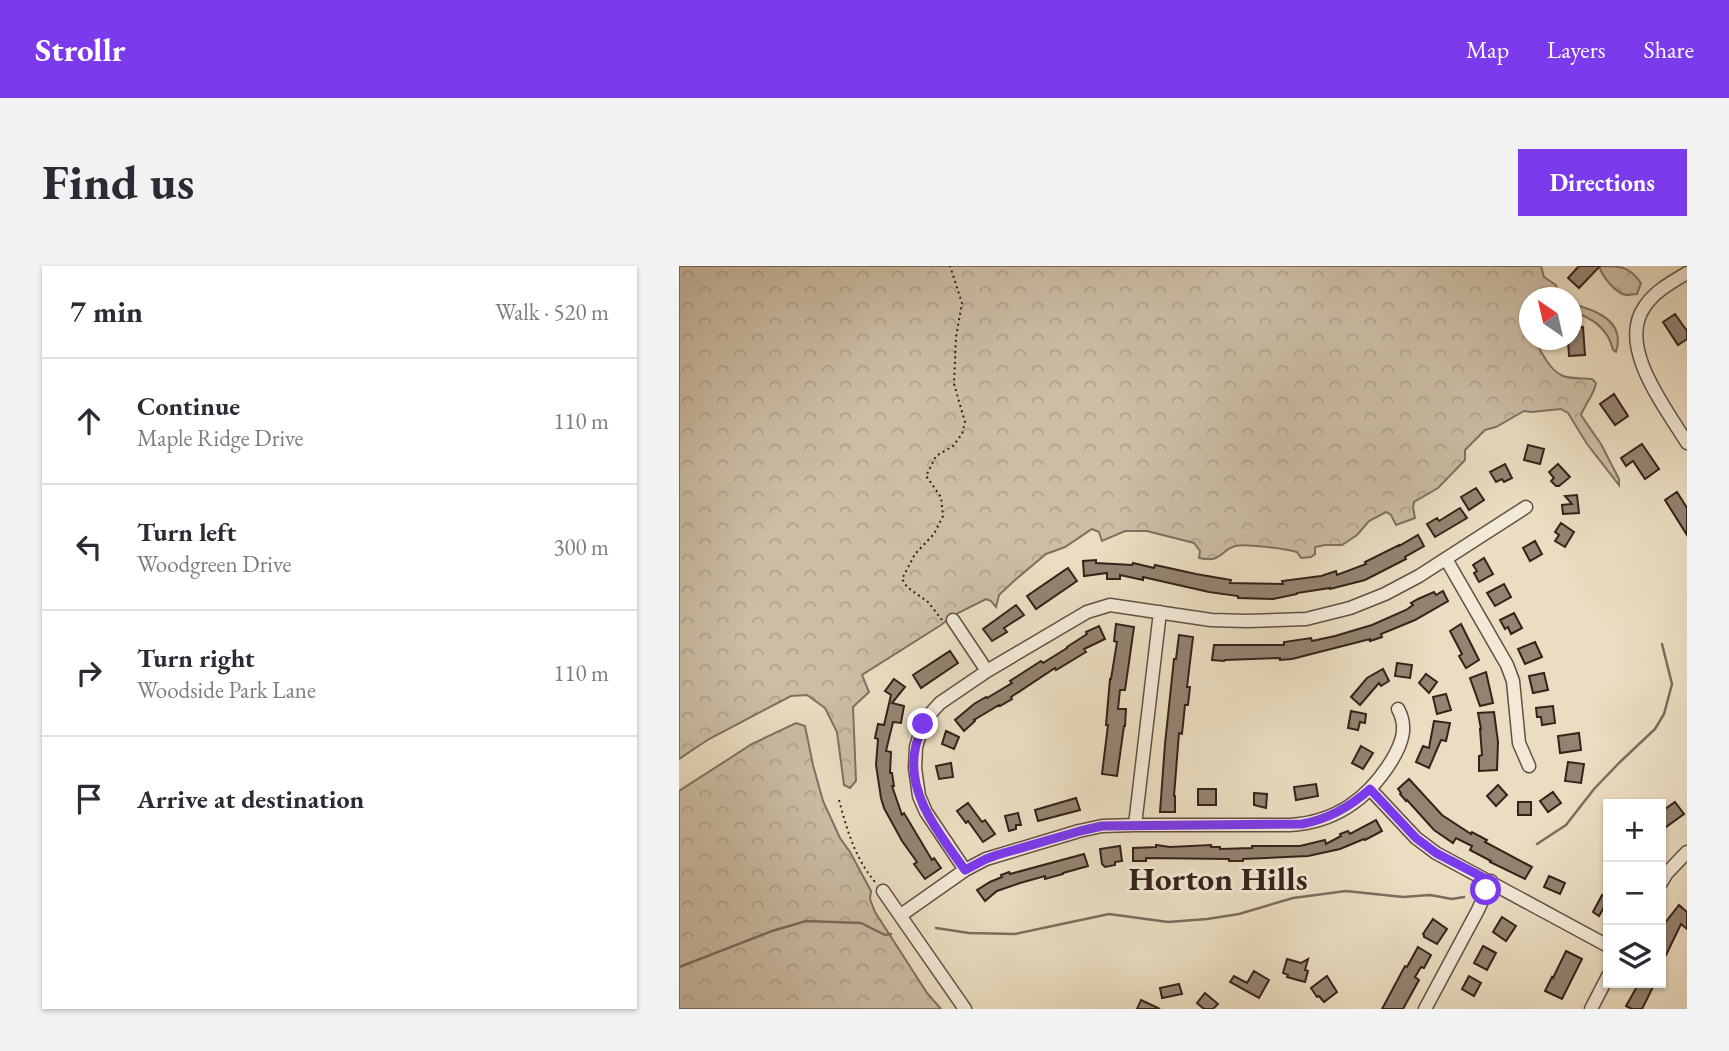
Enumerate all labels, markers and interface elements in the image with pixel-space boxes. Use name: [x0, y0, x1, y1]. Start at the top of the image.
text: Strollr: [35, 28, 126, 71]
text: Map: [1466, 34, 1509, 65]
text: Layers: [1547, 34, 1606, 65]
text: Share: [1644, 34, 1694, 65]
button: Directions: [1518, 149, 1687, 216]
text: Find us: [42, 150, 194, 214]
north arrow: [1519, 287, 1582, 350]
text: 7 min: [70, 292, 143, 331]
text: Walk · 520 m: [495, 297, 609, 327]
text: Continue: [137, 389, 240, 423]
icon: ahead: [70, 402, 108, 440]
text: 110 m: [553, 406, 609, 436]
text: Maple Ridge Drive: [137, 423, 304, 453]
text: Turn left: [137, 515, 236, 549]
icon: left: [70, 528, 108, 566]
text: 300 m: [553, 532, 609, 562]
text: Woodgreen Drive: [137, 549, 291, 579]
text: Turn right: [137, 641, 255, 675]
icon: right: [70, 654, 108, 692]
text: 110 m: [553, 658, 609, 688]
text: Woodside Park Lane: [137, 675, 316, 705]
route end: [907, 708, 938, 739]
icon: arrive: [70, 780, 108, 818]
text: Arrive at destination: [137, 782, 364, 816]
map controls: [1603, 799, 1666, 988]
button: +: [1603, 799, 1666, 862]
district label: Horton Hills: [1128, 857, 1308, 900]
button: −: [1603, 862, 1666, 925]
route start: [1470, 874, 1501, 905]
button: layers: [1603, 925, 1666, 988]

